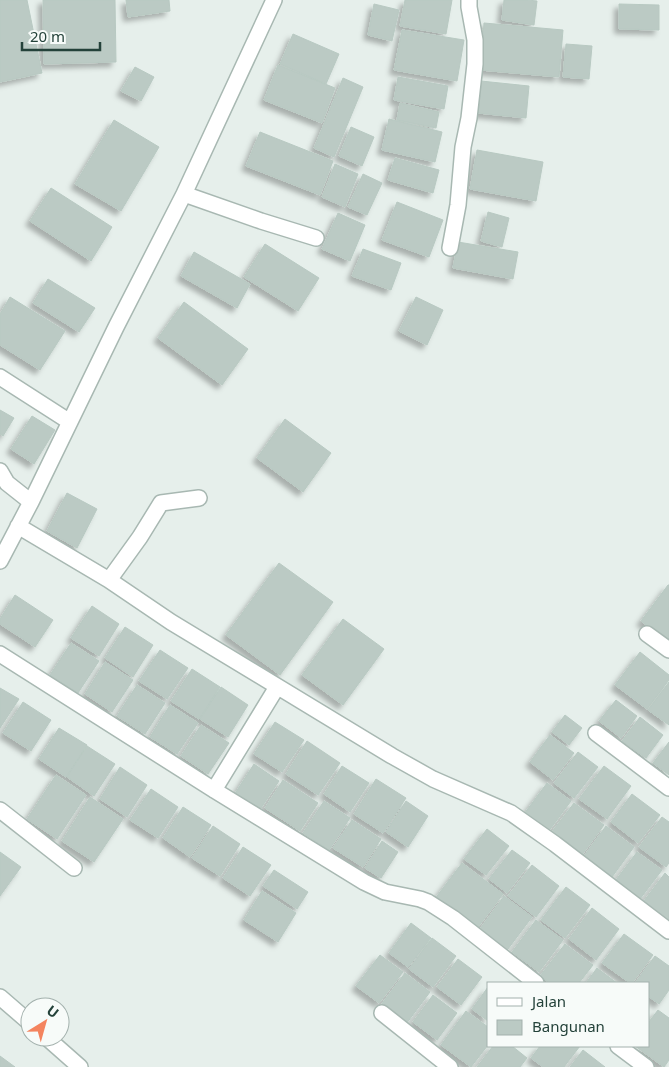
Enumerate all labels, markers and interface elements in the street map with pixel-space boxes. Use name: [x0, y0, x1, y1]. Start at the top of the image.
scale bar: [22, 20, 100, 52]
text: 20 m: [30, 26, 65, 46]
legend: [487, 982, 649, 1047]
text: Jalan: [530, 991, 566, 1011]
north arrow: [20, 997, 70, 1047]
text: U: [43, 1000, 63, 1022]
text: Bangunan: [532, 1016, 605, 1036]

